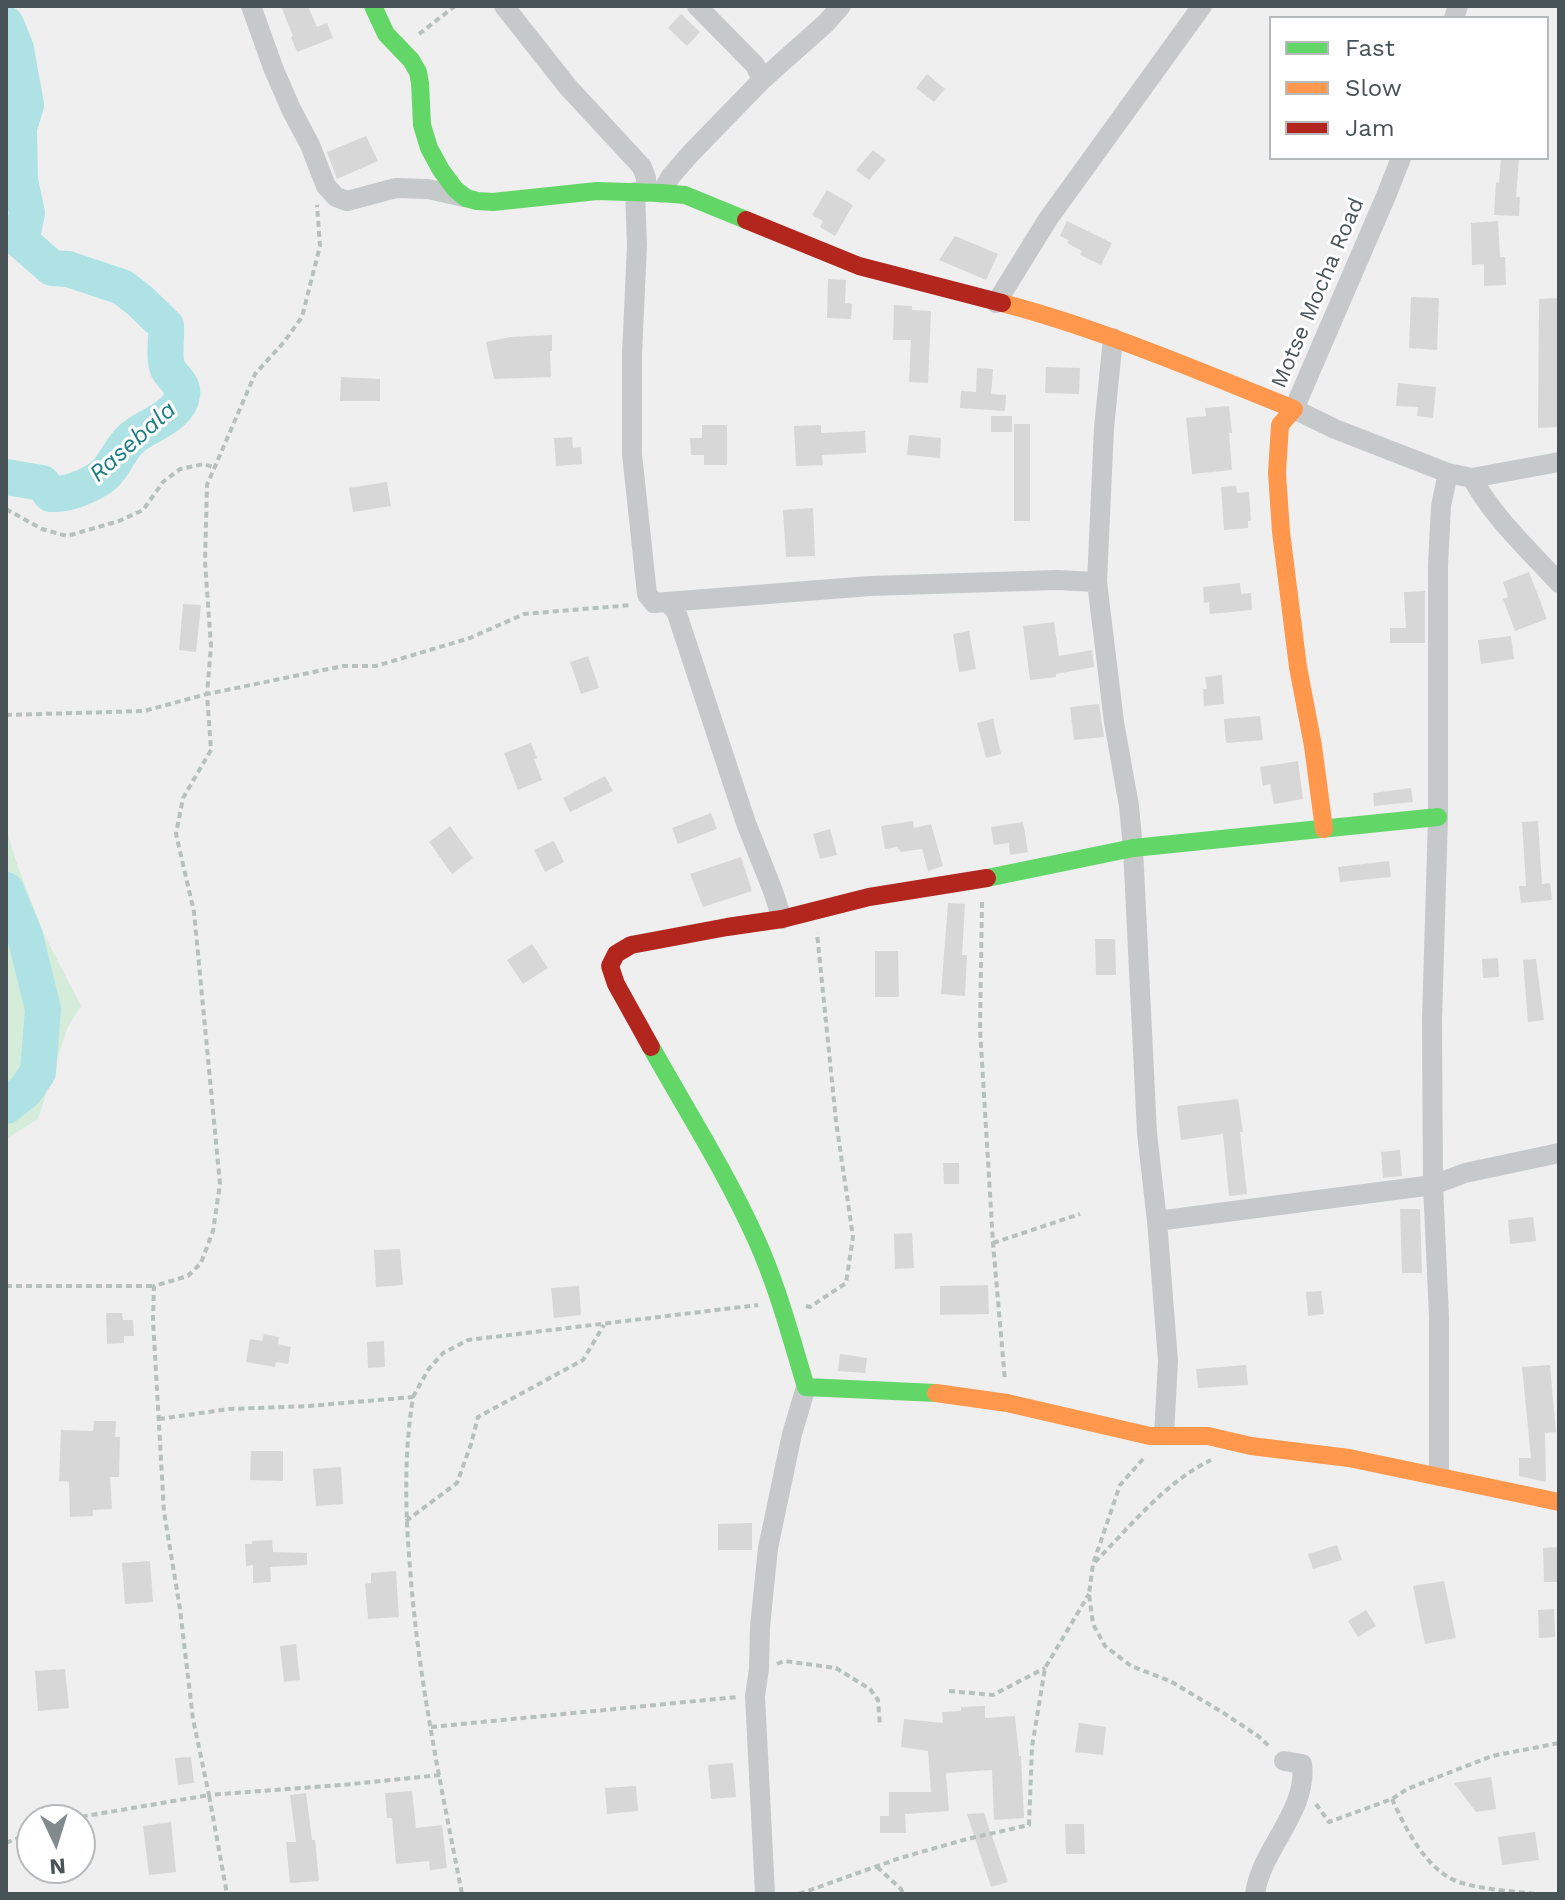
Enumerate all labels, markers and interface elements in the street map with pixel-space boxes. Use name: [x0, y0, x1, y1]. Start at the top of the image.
legend: [1269, 16, 1549, 160]
text: Fast: [1345, 34, 1395, 62]
text: Slow: [1345, 74, 1402, 102]
text: Jam: [1345, 114, 1395, 142]
street label: Motse Mocha Road: [1266, 194, 1370, 392]
water label: Rasebala: [84, 396, 182, 488]
north arrow: [16, 1804, 96, 1884]
text: N: [49, 1853, 67, 1879]

